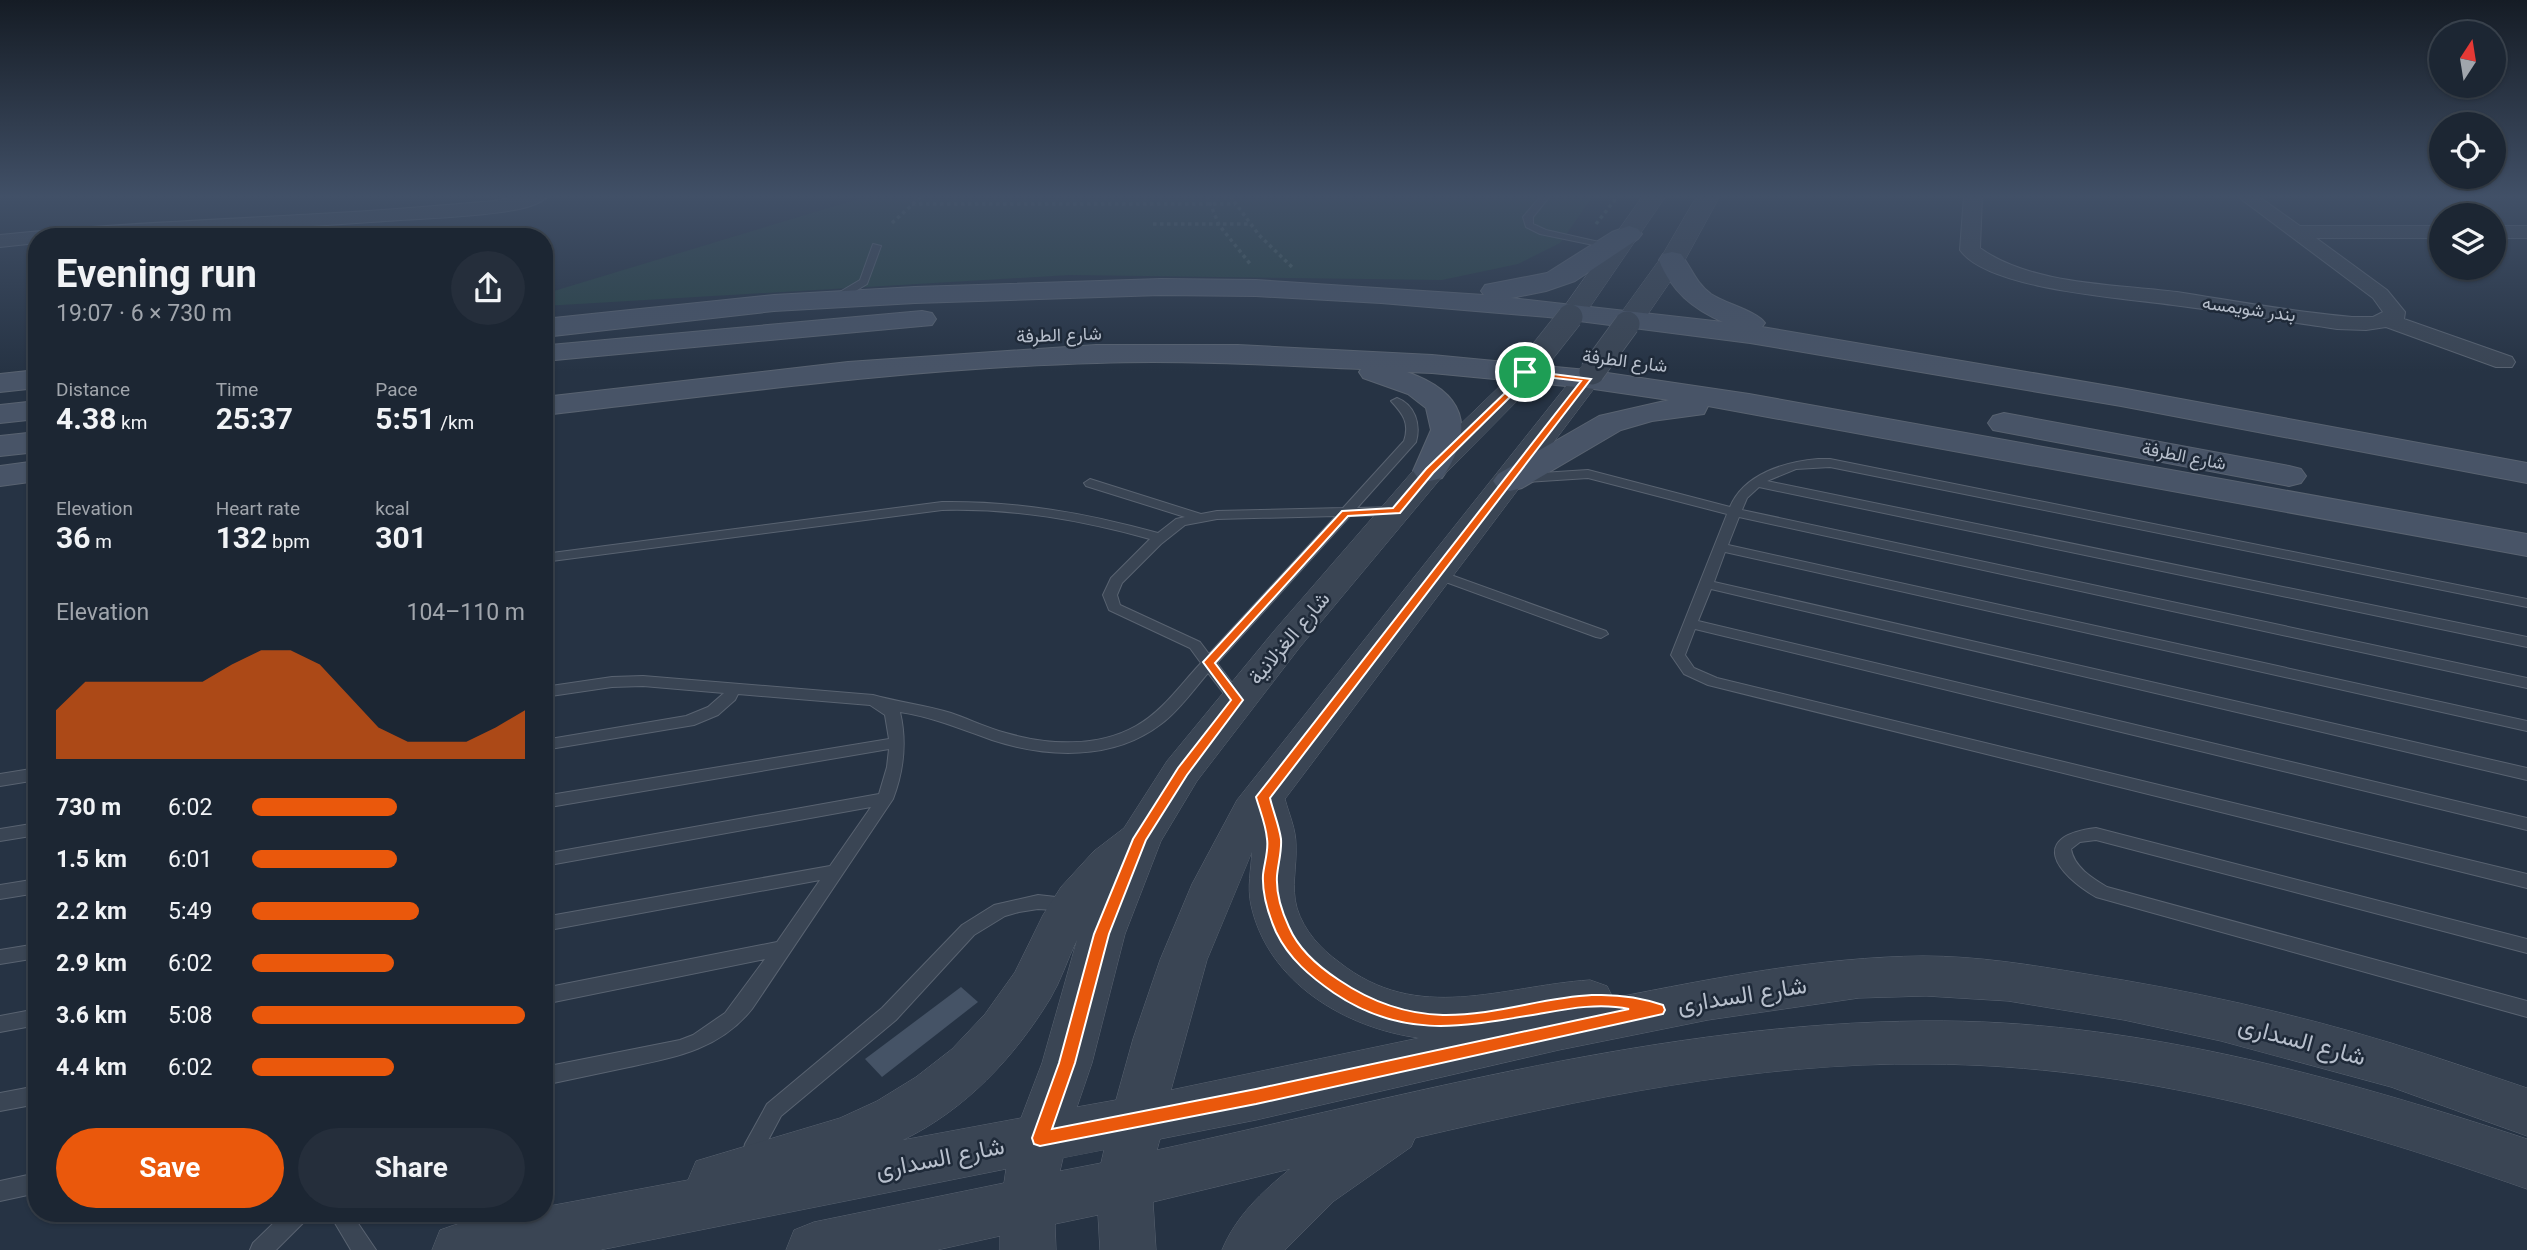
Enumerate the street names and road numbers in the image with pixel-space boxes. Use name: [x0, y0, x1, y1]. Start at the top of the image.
street label: بندر شويمسه: [2201, 292, 2297, 326]
street label: شارع الطرفة: [1016, 323, 1102, 348]
street label: شارع الطرفة: [1581, 345, 1669, 378]
street label: شارع الطرفة: [2140, 437, 2228, 476]
street label: شارع الغزلانية: [1243, 587, 1336, 690]
street label: شارع السدارى: [1675, 971, 1809, 1021]
street label: شارع السدارى: [2235, 1011, 2369, 1073]
street label: شارع السدارى: [873, 1132, 1007, 1186]

